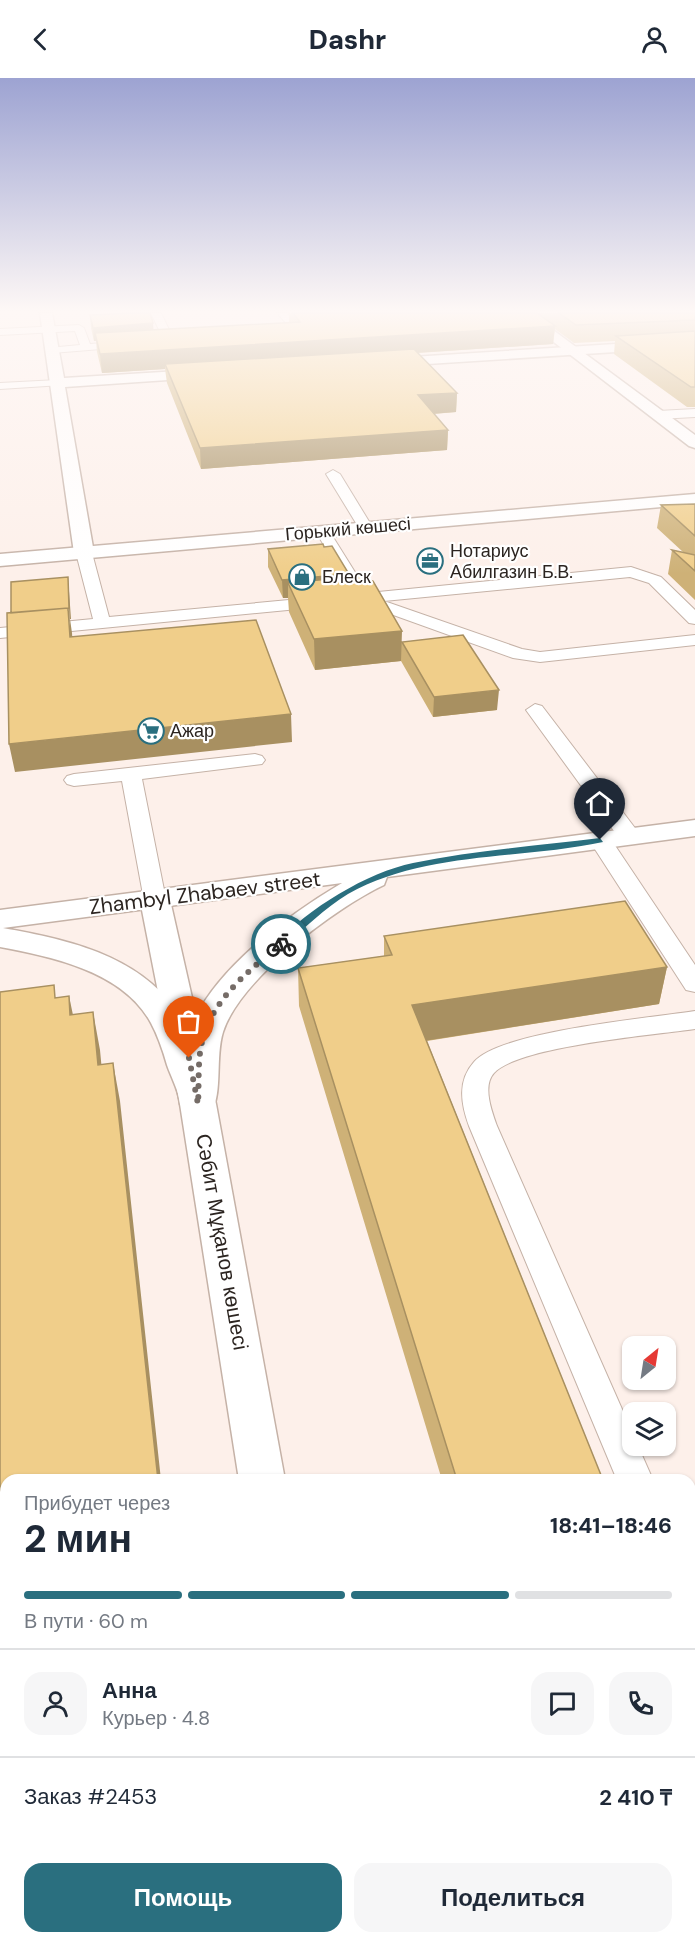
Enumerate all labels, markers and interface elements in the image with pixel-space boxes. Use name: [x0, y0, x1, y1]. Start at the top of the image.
text: Dashr: [309, 22, 386, 57]
icon: back: [24, 23, 57, 56]
icon: person: [638, 23, 671, 56]
street label: Горький көшесі: [284, 512, 412, 546]
place label: Нотариус Абилгазин Б.В.: [450, 539, 573, 584]
office icon: Нотариус Абилгазин Б.В.: [415, 546, 445, 576]
shop icon: Блеск: [287, 562, 317, 592]
place label: Блеск: [322, 565, 371, 589]
supermarket icon: Ажар: [136, 716, 166, 746]
place label: Ажар: [170, 719, 214, 743]
pin: [574, 778, 625, 840]
icon: home: [583, 787, 616, 820]
street label: Zhambyl Zhabaev street: [88, 865, 322, 921]
courier: [251, 914, 311, 974]
icon: bike: [265, 928, 298, 961]
pin: [163, 996, 214, 1058]
icon: bag: [172, 1005, 205, 1038]
street label: Сәбит Мұқанов көшесі: [189, 1132, 255, 1352]
north arrow: [622, 1336, 676, 1390]
map controls: [622, 1336, 676, 1456]
button: layers: [622, 1402, 676, 1456]
text: Прибудет через: [24, 1490, 170, 1516]
text: 18:41–18:46: [550, 1511, 672, 1540]
text: 2 мин: [24, 1513, 132, 1564]
text: В пути · 60 m: [24, 1608, 148, 1634]
button: person: [24, 1672, 87, 1735]
button: chat: [531, 1672, 594, 1735]
button: phone: [609, 1672, 672, 1735]
text: Анна: [102, 1676, 157, 1705]
text: Курьер · 4.8: [102, 1705, 210, 1731]
text: Заказ #2453: [24, 1782, 157, 1811]
text: 2 410 ₸: [599, 1783, 672, 1812]
button: Помощь: [24, 1863, 342, 1932]
button: Поделиться: [354, 1863, 672, 1932]

